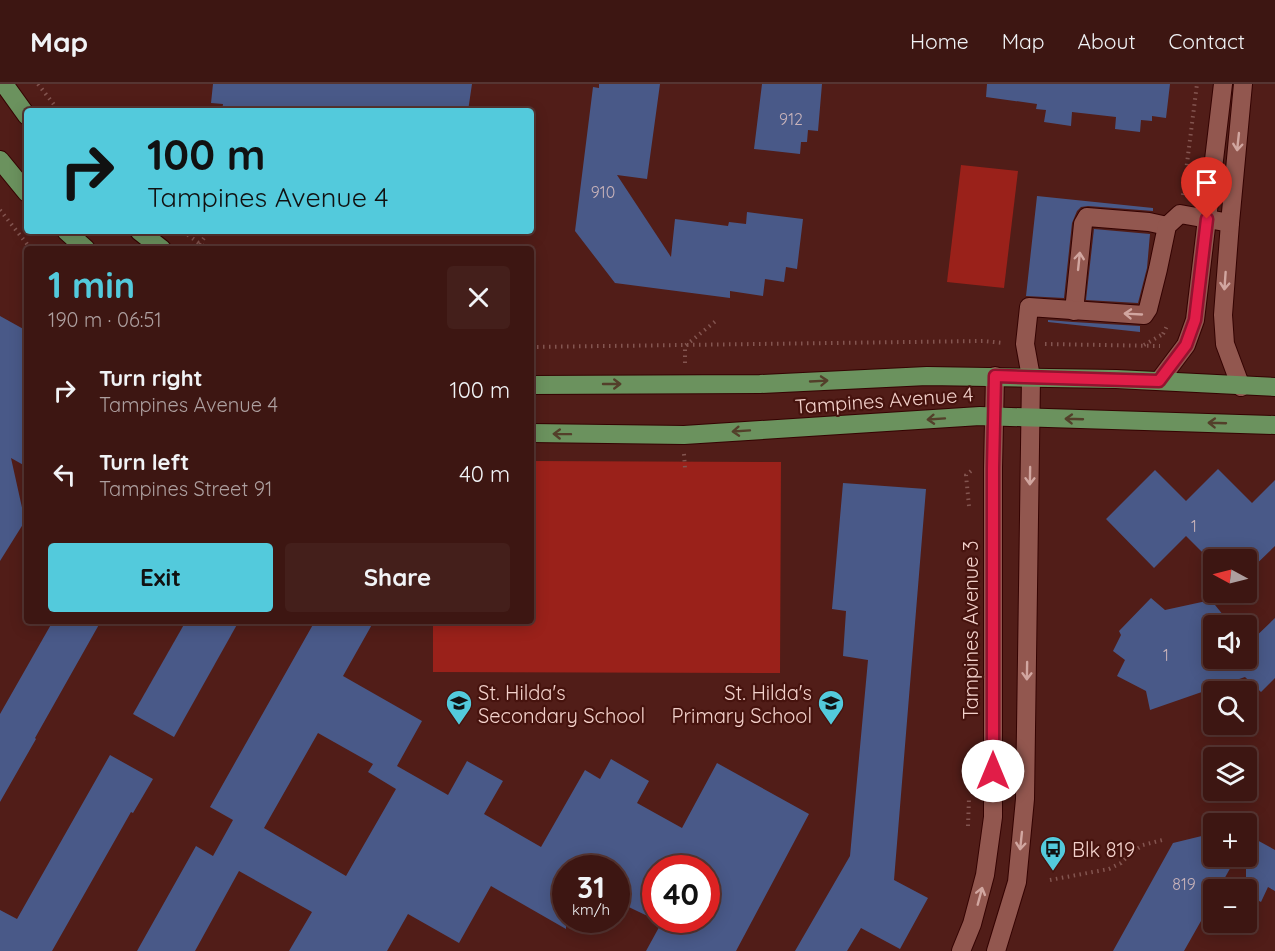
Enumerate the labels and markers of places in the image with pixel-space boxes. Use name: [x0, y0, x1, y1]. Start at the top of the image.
pin: [1181, 157, 1232, 219]
place label: St. Hilda's Secondary School: [478, 680, 645, 728]
place label: St. Hilda's Primary School: [672, 680, 812, 728]
school or university icon: St. Hilda's Secondary School: [444, 688, 474, 726]
school or university icon: St. Hilda's Primary School: [816, 688, 846, 726]
bus stop icon: Blk 819: [1038, 834, 1068, 872]
place label: Blk 819: [1072, 837, 1135, 862]

